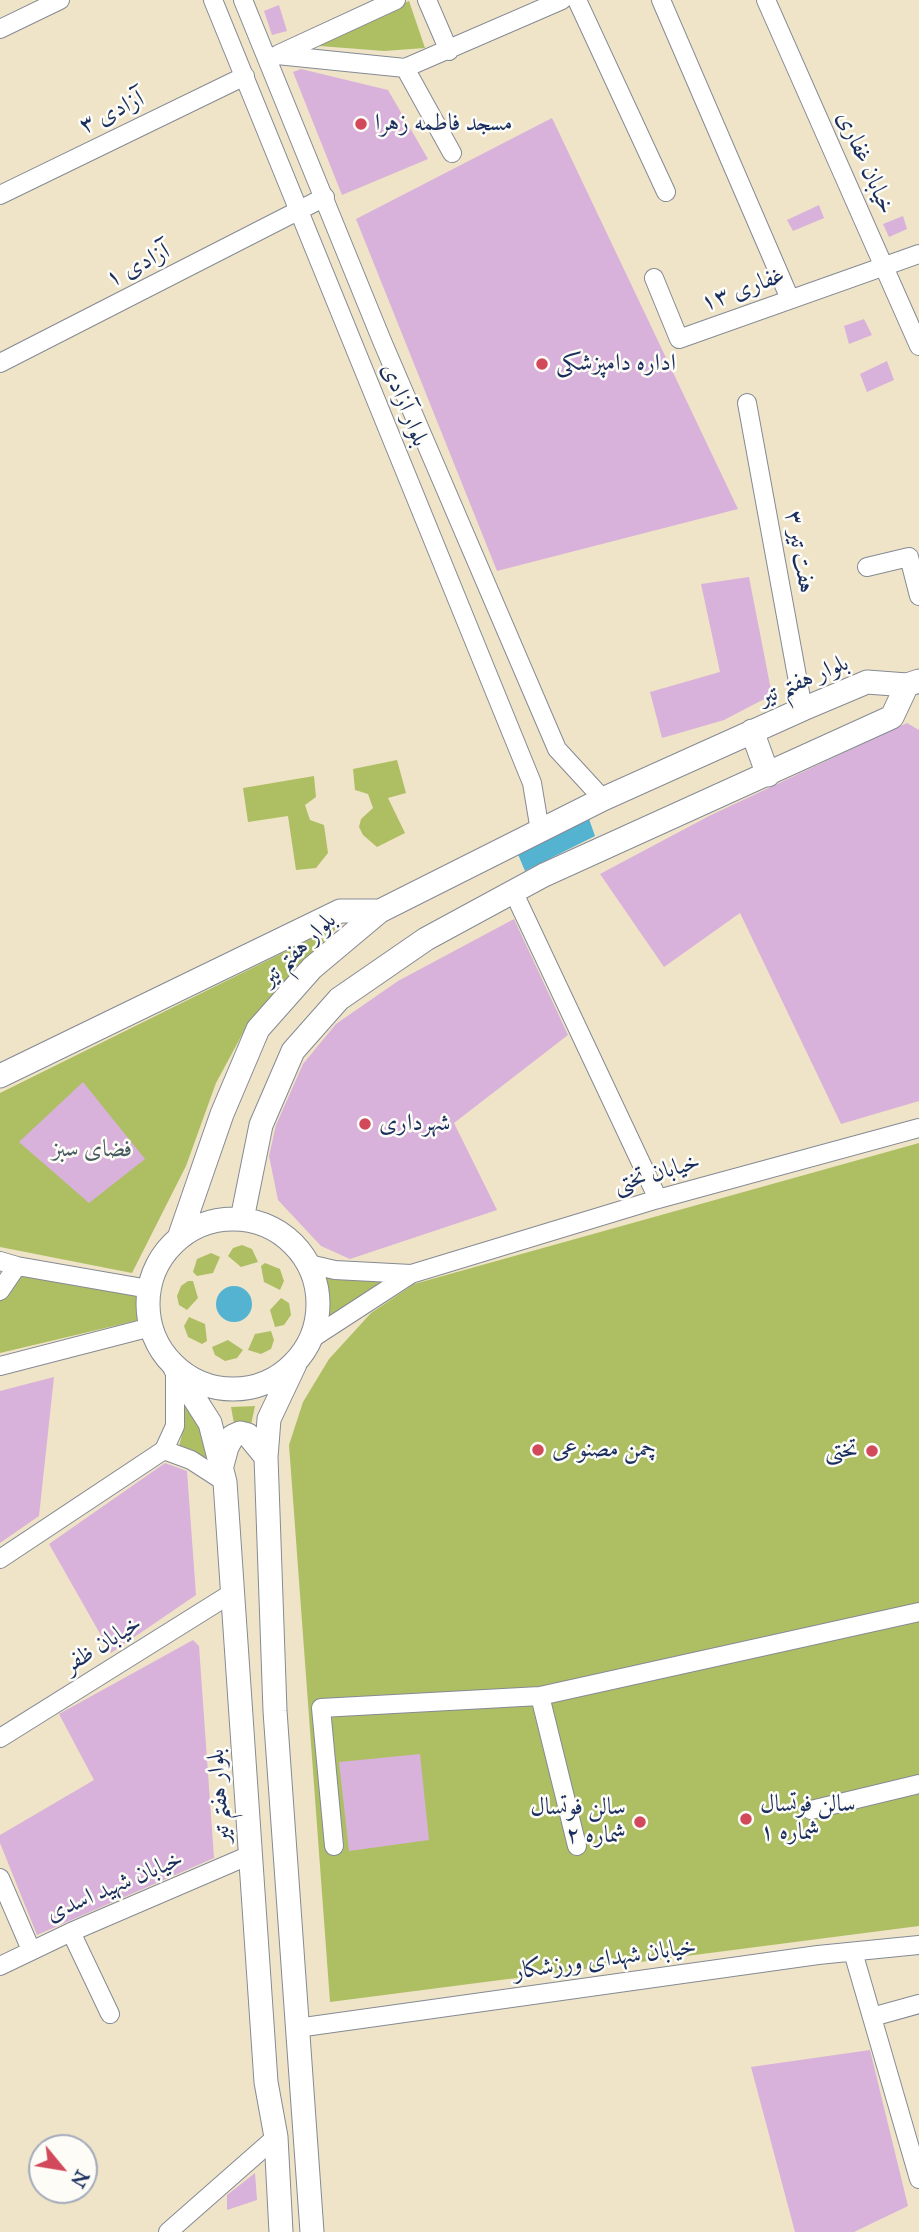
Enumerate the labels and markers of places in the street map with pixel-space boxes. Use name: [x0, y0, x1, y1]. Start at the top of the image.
place label: مسجد فاطمه زهرا: [375, 110, 513, 138]
marker: مسجد فاطمه زهرا: [353, 116, 369, 132]
place label: اداره دامپزشکی: [556, 350, 676, 378]
marker: اداره دامپزشکی: [534, 356, 550, 372]
place label: شهرداری: [379, 1110, 450, 1138]
marker: شهرداری: [357, 1116, 373, 1132]
place label: چمن مصنوعی: [552, 1436, 656, 1464]
place label: تختی: [825, 1437, 858, 1465]
marker: چمن مصنوعی: [530, 1442, 546, 1458]
marker: تختی: [864, 1443, 880, 1459]
place label: سالن فوتسال شماره ۱: [760, 1791, 856, 1847]
place label: سالن فوتسال شماره ۲: [530, 1794, 626, 1850]
marker: سالن فوتسال شماره ۱: [738, 1811, 754, 1827]
marker: سالن فوتسال شماره ۲: [632, 1814, 648, 1830]

